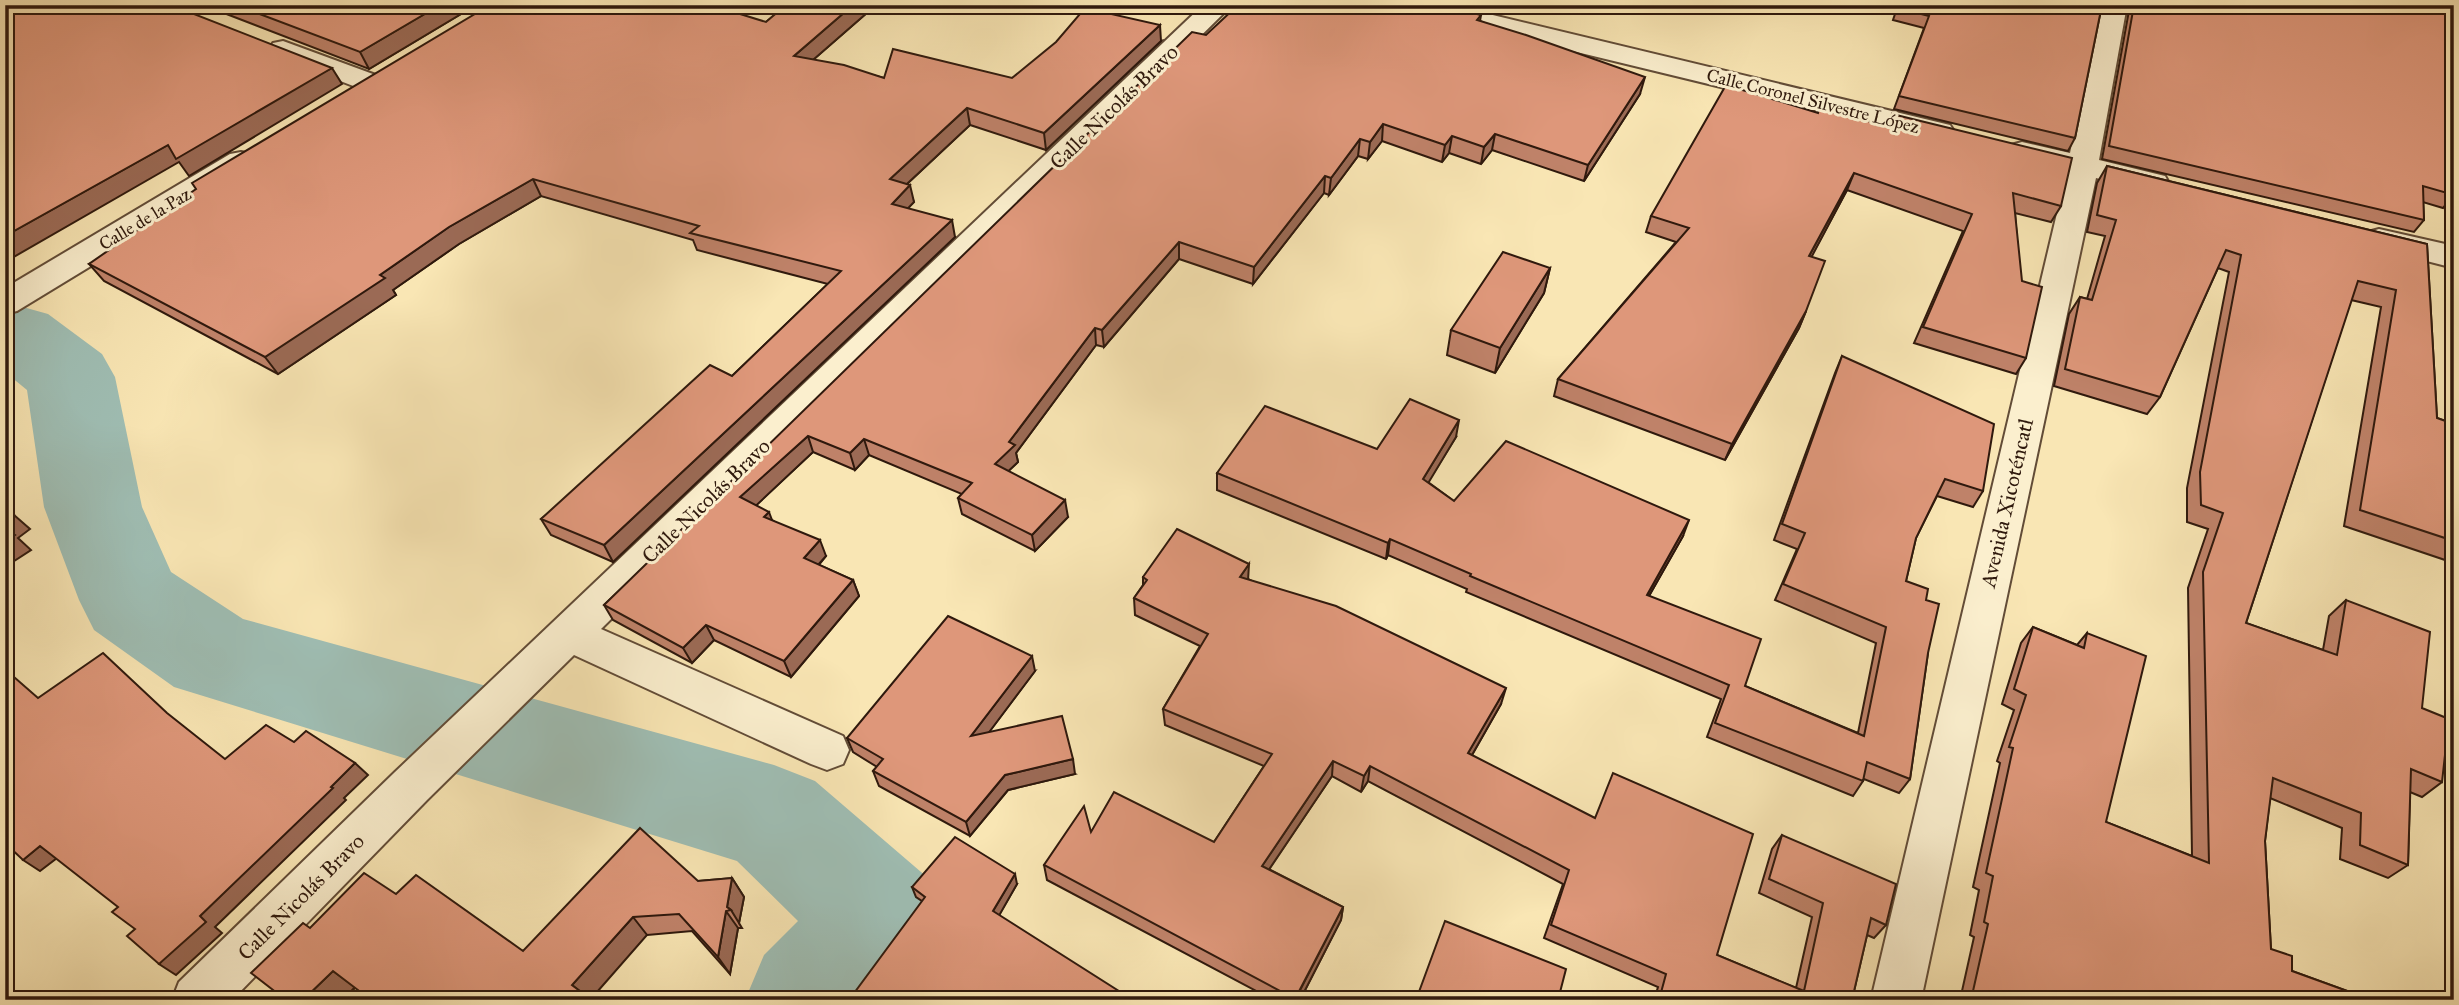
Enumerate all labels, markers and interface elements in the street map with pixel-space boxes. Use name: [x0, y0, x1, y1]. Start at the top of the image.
street label: Calle Nicolás Bravo: [1044, 39, 1184, 175]
street label: Calle Coronel Silvestre López: [1704, 64, 1922, 138]
street label: Calle de la Paz: [95, 183, 195, 255]
street label: Avenida Xicoténcatl: [1975, 416, 2039, 591]
street label: Calle Nicolás Bravo: [636, 433, 776, 569]
street label: Calle Nicolás Bravo: [232, 828, 370, 966]

